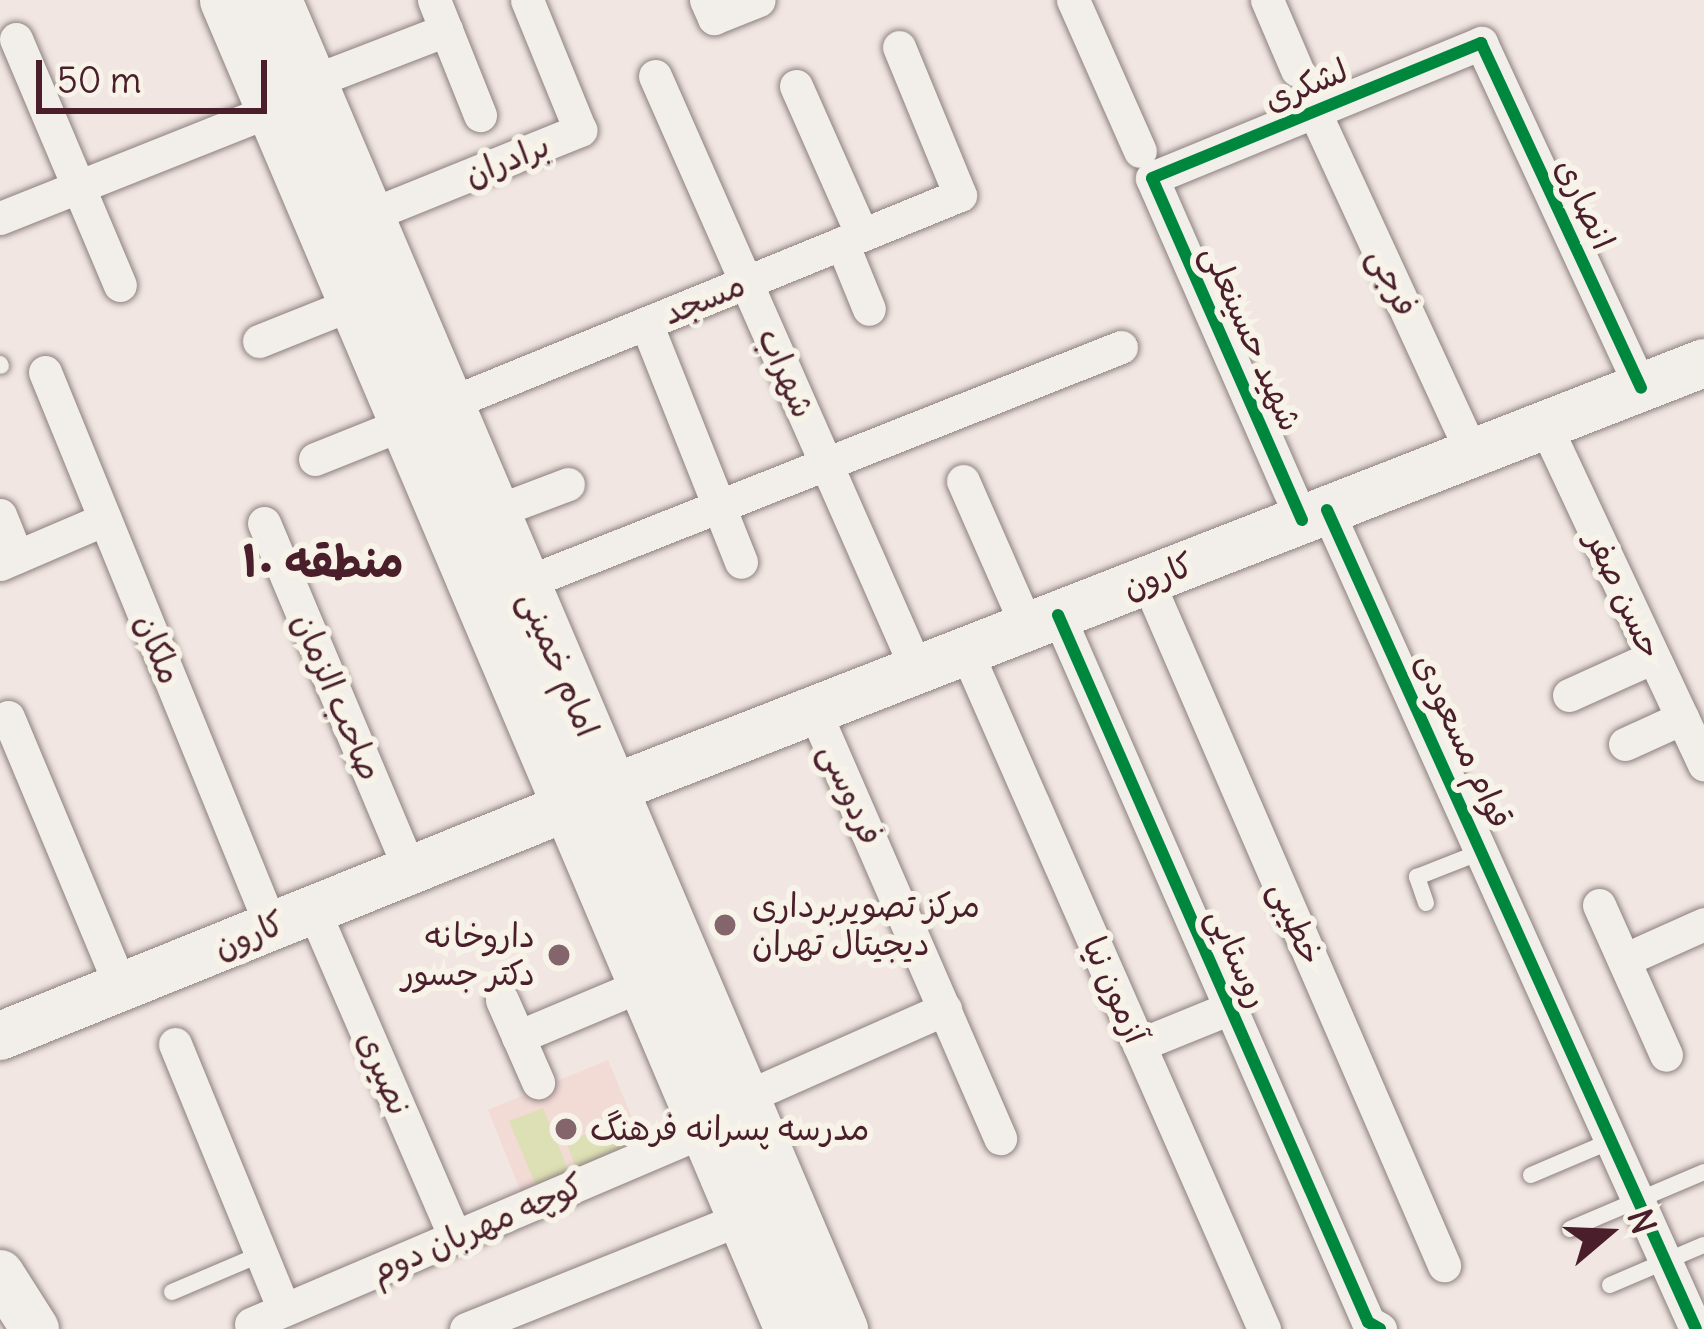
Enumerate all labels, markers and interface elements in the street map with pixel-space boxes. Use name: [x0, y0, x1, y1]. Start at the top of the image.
scale bar: [42, 36, 273, 110]
street label: لشکری: [1259, 50, 1353, 120]
text: 50 m: [57, 58, 142, 103]
street label: برادران: [459, 125, 555, 195]
street label: انصاری: [1547, 152, 1623, 256]
street label: شهید حسینعلی: [1193, 239, 1311, 437]
street label: فرجی: [1360, 241, 1426, 323]
street label: مسجد: [657, 265, 751, 333]
street label: شهراب: [749, 322, 823, 424]
street label: حسن صفر: [1577, 525, 1671, 665]
district label: منطقه ۱۰: [242, 535, 404, 589]
street label: کارون: [1117, 545, 1199, 607]
street label: امام خمینی: [511, 585, 607, 743]
street label: صاحب الزمان: [284, 607, 390, 787]
street label: ملکان: [126, 608, 190, 690]
street label: قوام مسعودی: [1405, 648, 1521, 834]
street label: فردوسی: [811, 737, 891, 851]
street label: خطیبی: [1261, 875, 1331, 971]
place label: مرکز تصویربرداری دیجیتال تهران: [752, 886, 980, 964]
street label: روستایی: [1199, 902, 1277, 1014]
street label: کارون: [208, 903, 290, 967]
marker: مرکز تصویربرداری دیجیتال تهران: [709, 909, 741, 941]
place label: داروخانه دکتر جسور: [401, 916, 535, 994]
street label: آزمون نیا: [1074, 931, 1156, 1049]
marker: داروخانه دکتر جسور: [546, 942, 572, 968]
street label: نصیری: [349, 1025, 419, 1121]
place label: مدرسه پسرانه فرهنگ: [590, 1109, 870, 1149]
marker: مدرسه پسرانه فرهنگ: [553, 1116, 579, 1142]
street label: کوچه مهربان دوم: [365, 1165, 589, 1291]
north arrow: [1548, 1173, 1668, 1293]
text: N: [1618, 1204, 1666, 1239]

